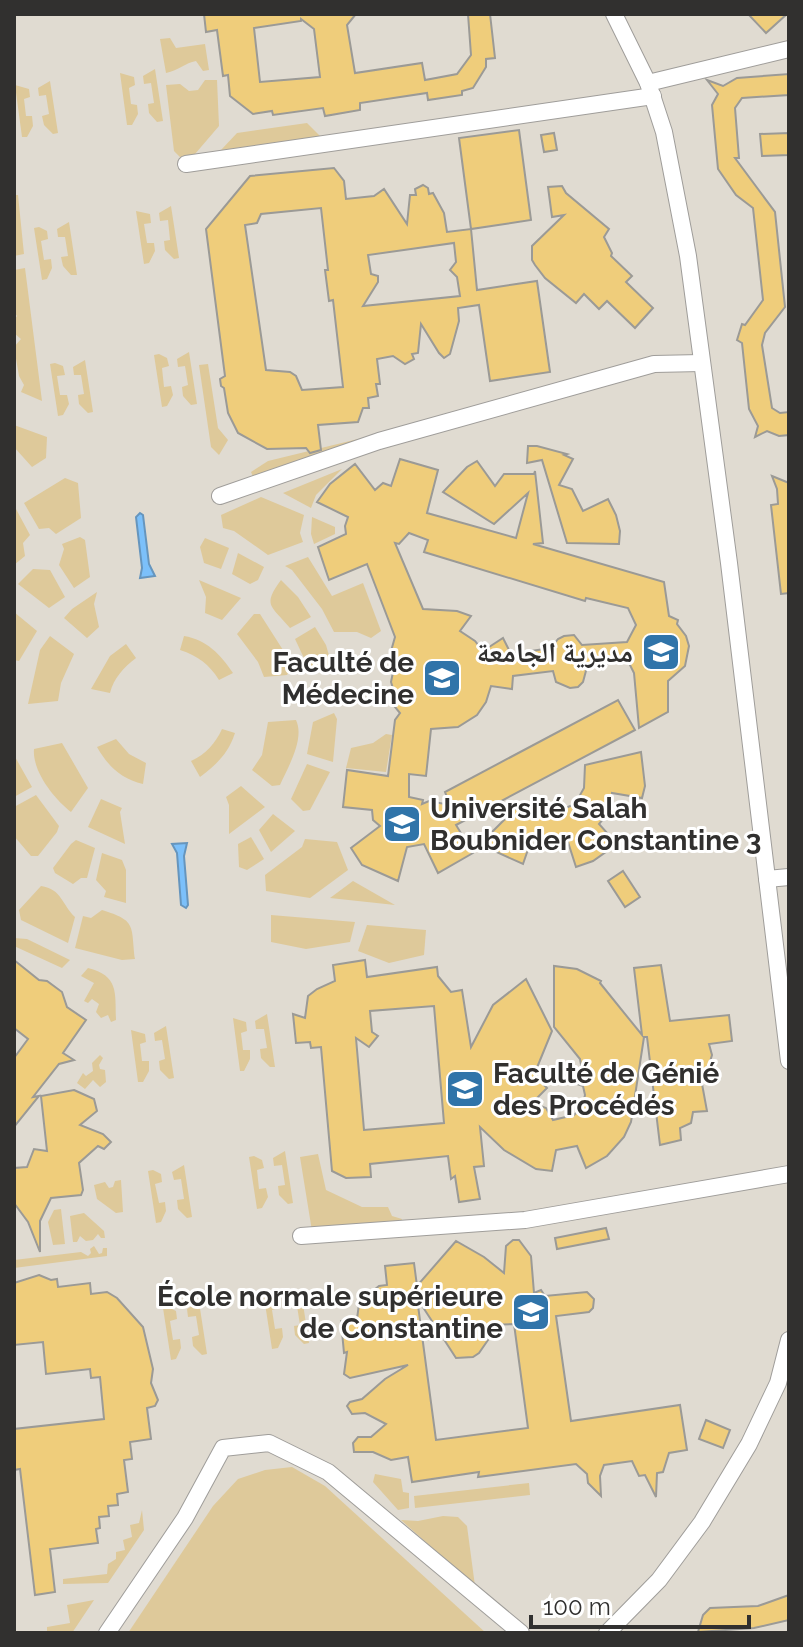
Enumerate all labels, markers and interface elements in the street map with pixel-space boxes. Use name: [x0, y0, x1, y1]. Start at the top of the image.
school or university icon: مديرية الجامعة: [640, 631, 682, 673]
place label: مديرية الجامعة: [477, 636, 633, 669]
place label: Faculté de Médecine: [272, 646, 414, 711]
school or university icon: Faculté de Médecine: [421, 657, 463, 699]
place label: Université Salah Boubnider Constantine 3: [430, 792, 761, 857]
school or university icon: Université Salah Boubnider Constantine 3: [381, 803, 423, 845]
place label: Faculté de Génié des Procédés: [493, 1057, 719, 1122]
school or university icon: Faculté de Génié des Procédés: [444, 1068, 486, 1110]
place label: École normale supérieure de Constantine: [157, 1280, 503, 1345]
school or university icon: École normale supérieure de Constantine: [510, 1291, 552, 1333]
scale bar: [531, 1579, 749, 1629]
text: 100 m: [543, 1592, 611, 1621]

